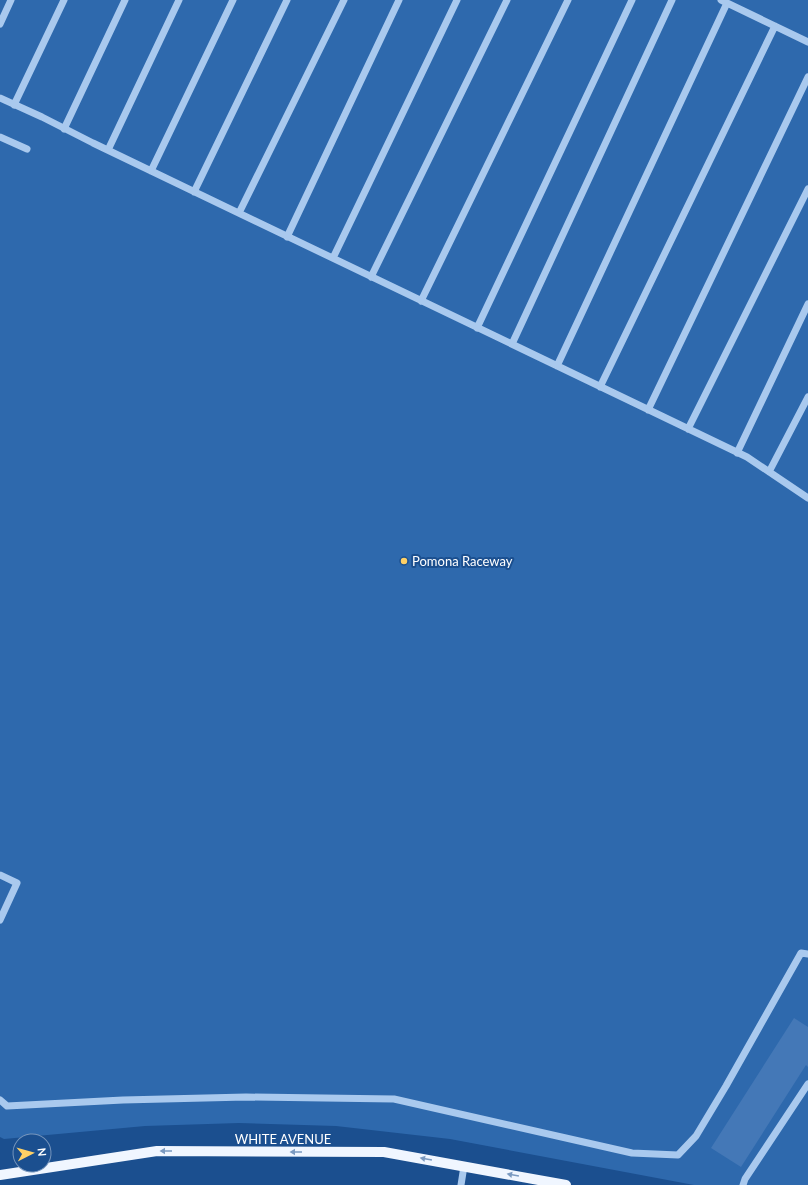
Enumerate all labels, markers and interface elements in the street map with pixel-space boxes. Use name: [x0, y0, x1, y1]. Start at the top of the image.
place label: Pomona Raceway: [412, 553, 513, 569]
marker: Pomona Raceway: [399, 556, 409, 566]
street label: WHITE AVENUE: [235, 1131, 331, 1147]
north arrow: [12, 1133, 52, 1173]
text: N: [36, 1147, 49, 1157]
one-way arrow: [159, 1148, 172, 1154]
one-way arrow: [289, 1149, 302, 1155]
one-way arrow: [420, 1156, 432, 1162]
one-way arrow: [506, 1172, 519, 1178]

